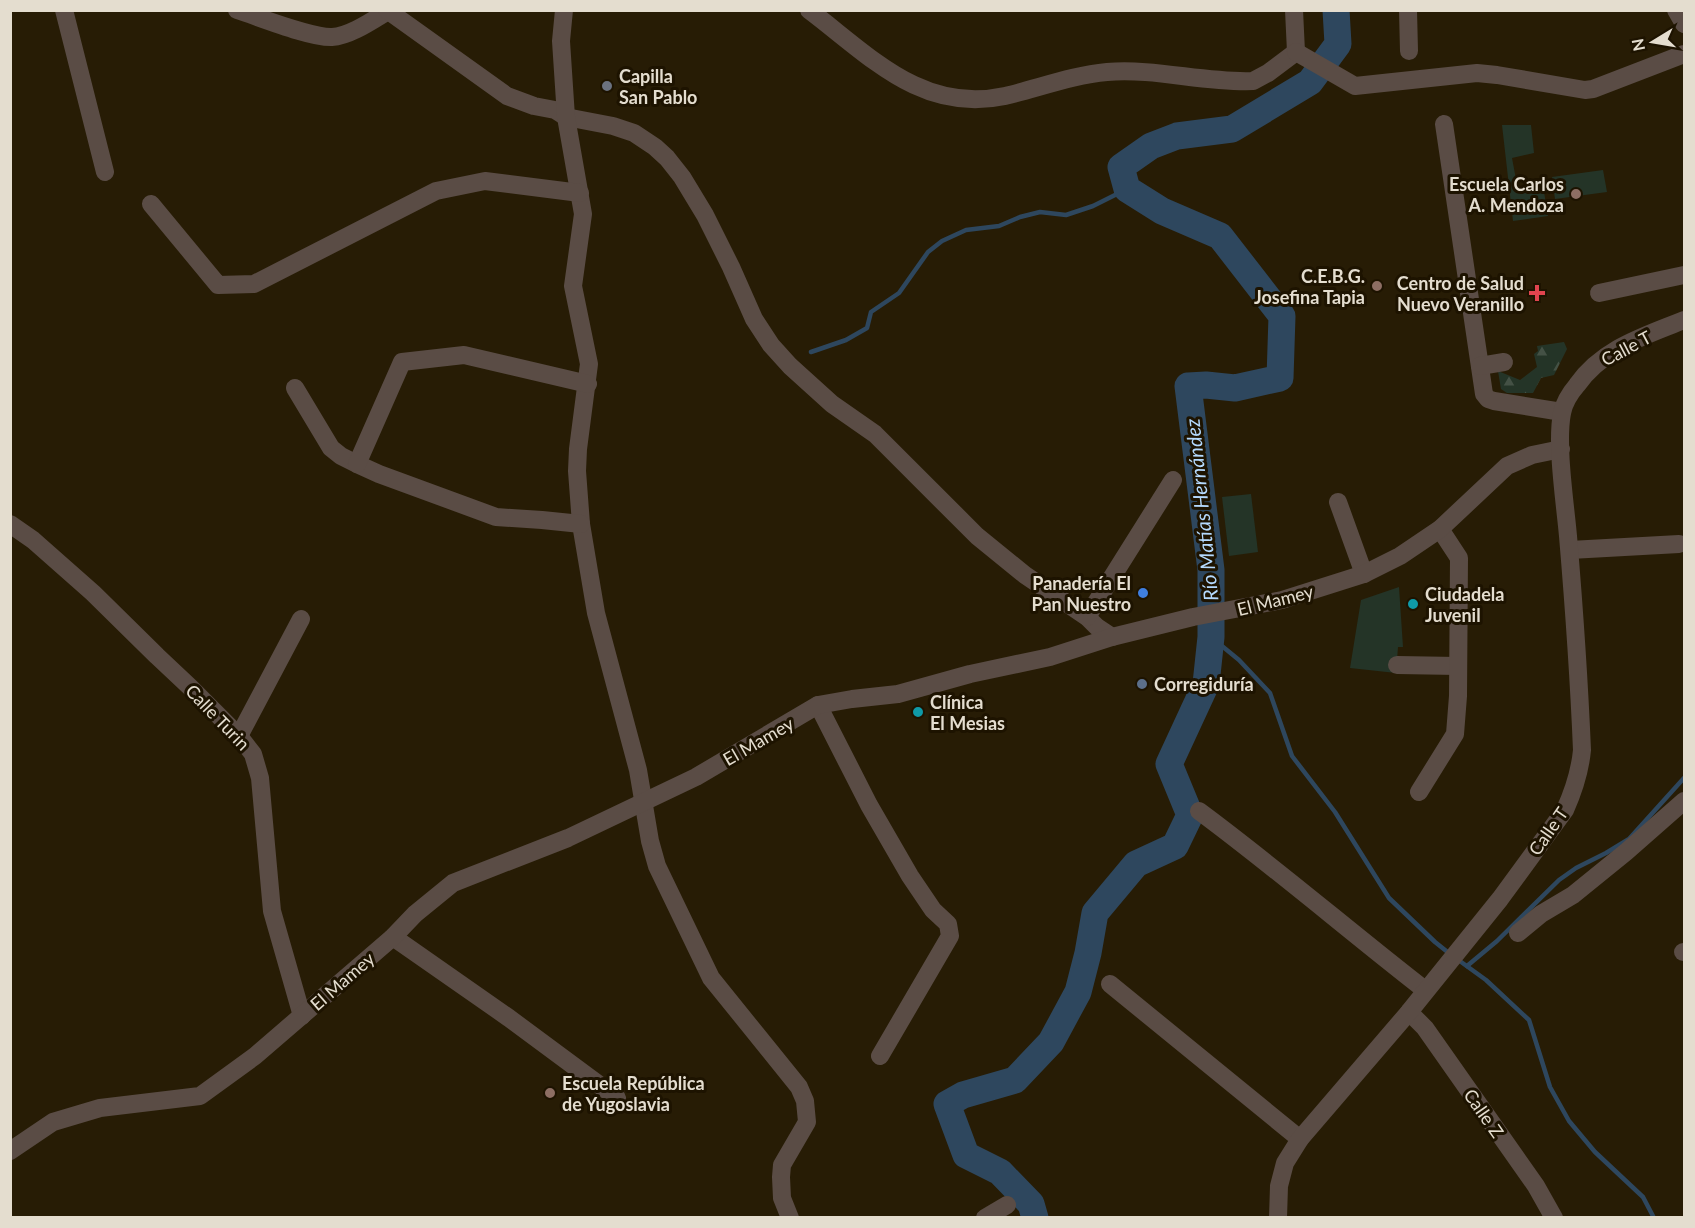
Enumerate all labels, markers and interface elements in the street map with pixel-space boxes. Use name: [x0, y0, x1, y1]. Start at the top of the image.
north arrow: [1623, 12, 1683, 72]
text: N: [1627, 37, 1648, 53]
place label: Capilla San Pablo: [619, 65, 697, 108]
marker: Capilla San Pablo: [600, 79, 614, 93]
place label: Escuela Carlos A. Mendoza: [1449, 173, 1564, 216]
marker: Escuela Carlos A. Mendoza: [1569, 187, 1583, 201]
place label: C.E.B.G. Josefina Tapia: [1254, 265, 1365, 308]
place label: Centro de Salud Nuevo Veranillo: [1397, 272, 1524, 315]
marker: C.E.B.G. Josefina Tapia: [1370, 279, 1384, 293]
marker: Centro de Salud Nuevo Veranillo: [1528, 284, 1546, 302]
street label: Calle T: [1597, 326, 1655, 370]
water label: Río Matías Hernández: [1179, 417, 1223, 602]
place label: Panadería El Pan Nuestro: [1032, 572, 1131, 615]
street label: El Mamey: [1235, 580, 1316, 620]
place label: Ciudadela Juvenil: [1425, 583, 1504, 626]
marker: Panadería El Pan Nuestro: [1136, 586, 1150, 600]
marker: Ciudadela Juvenil: [1406, 597, 1420, 611]
place label: Corregiduría: [1154, 673, 1254, 695]
marker: Corregiduría: [1135, 677, 1149, 691]
street label: Calle Turin: [181, 680, 255, 754]
place label: Clínica El Mesias: [930, 691, 1005, 734]
marker: Clínica El Mesias: [911, 705, 925, 719]
street label: El Mamey: [719, 712, 798, 770]
street label: Calle T: [1524, 802, 1573, 859]
street label: El Mamey: [305, 947, 379, 1015]
place label: Escuela República de Yugoslavia: [562, 1072, 705, 1115]
street label: Calle Z: [1459, 1084, 1509, 1142]
marker: Escuela República de Yugoslavia: [543, 1086, 557, 1100]

